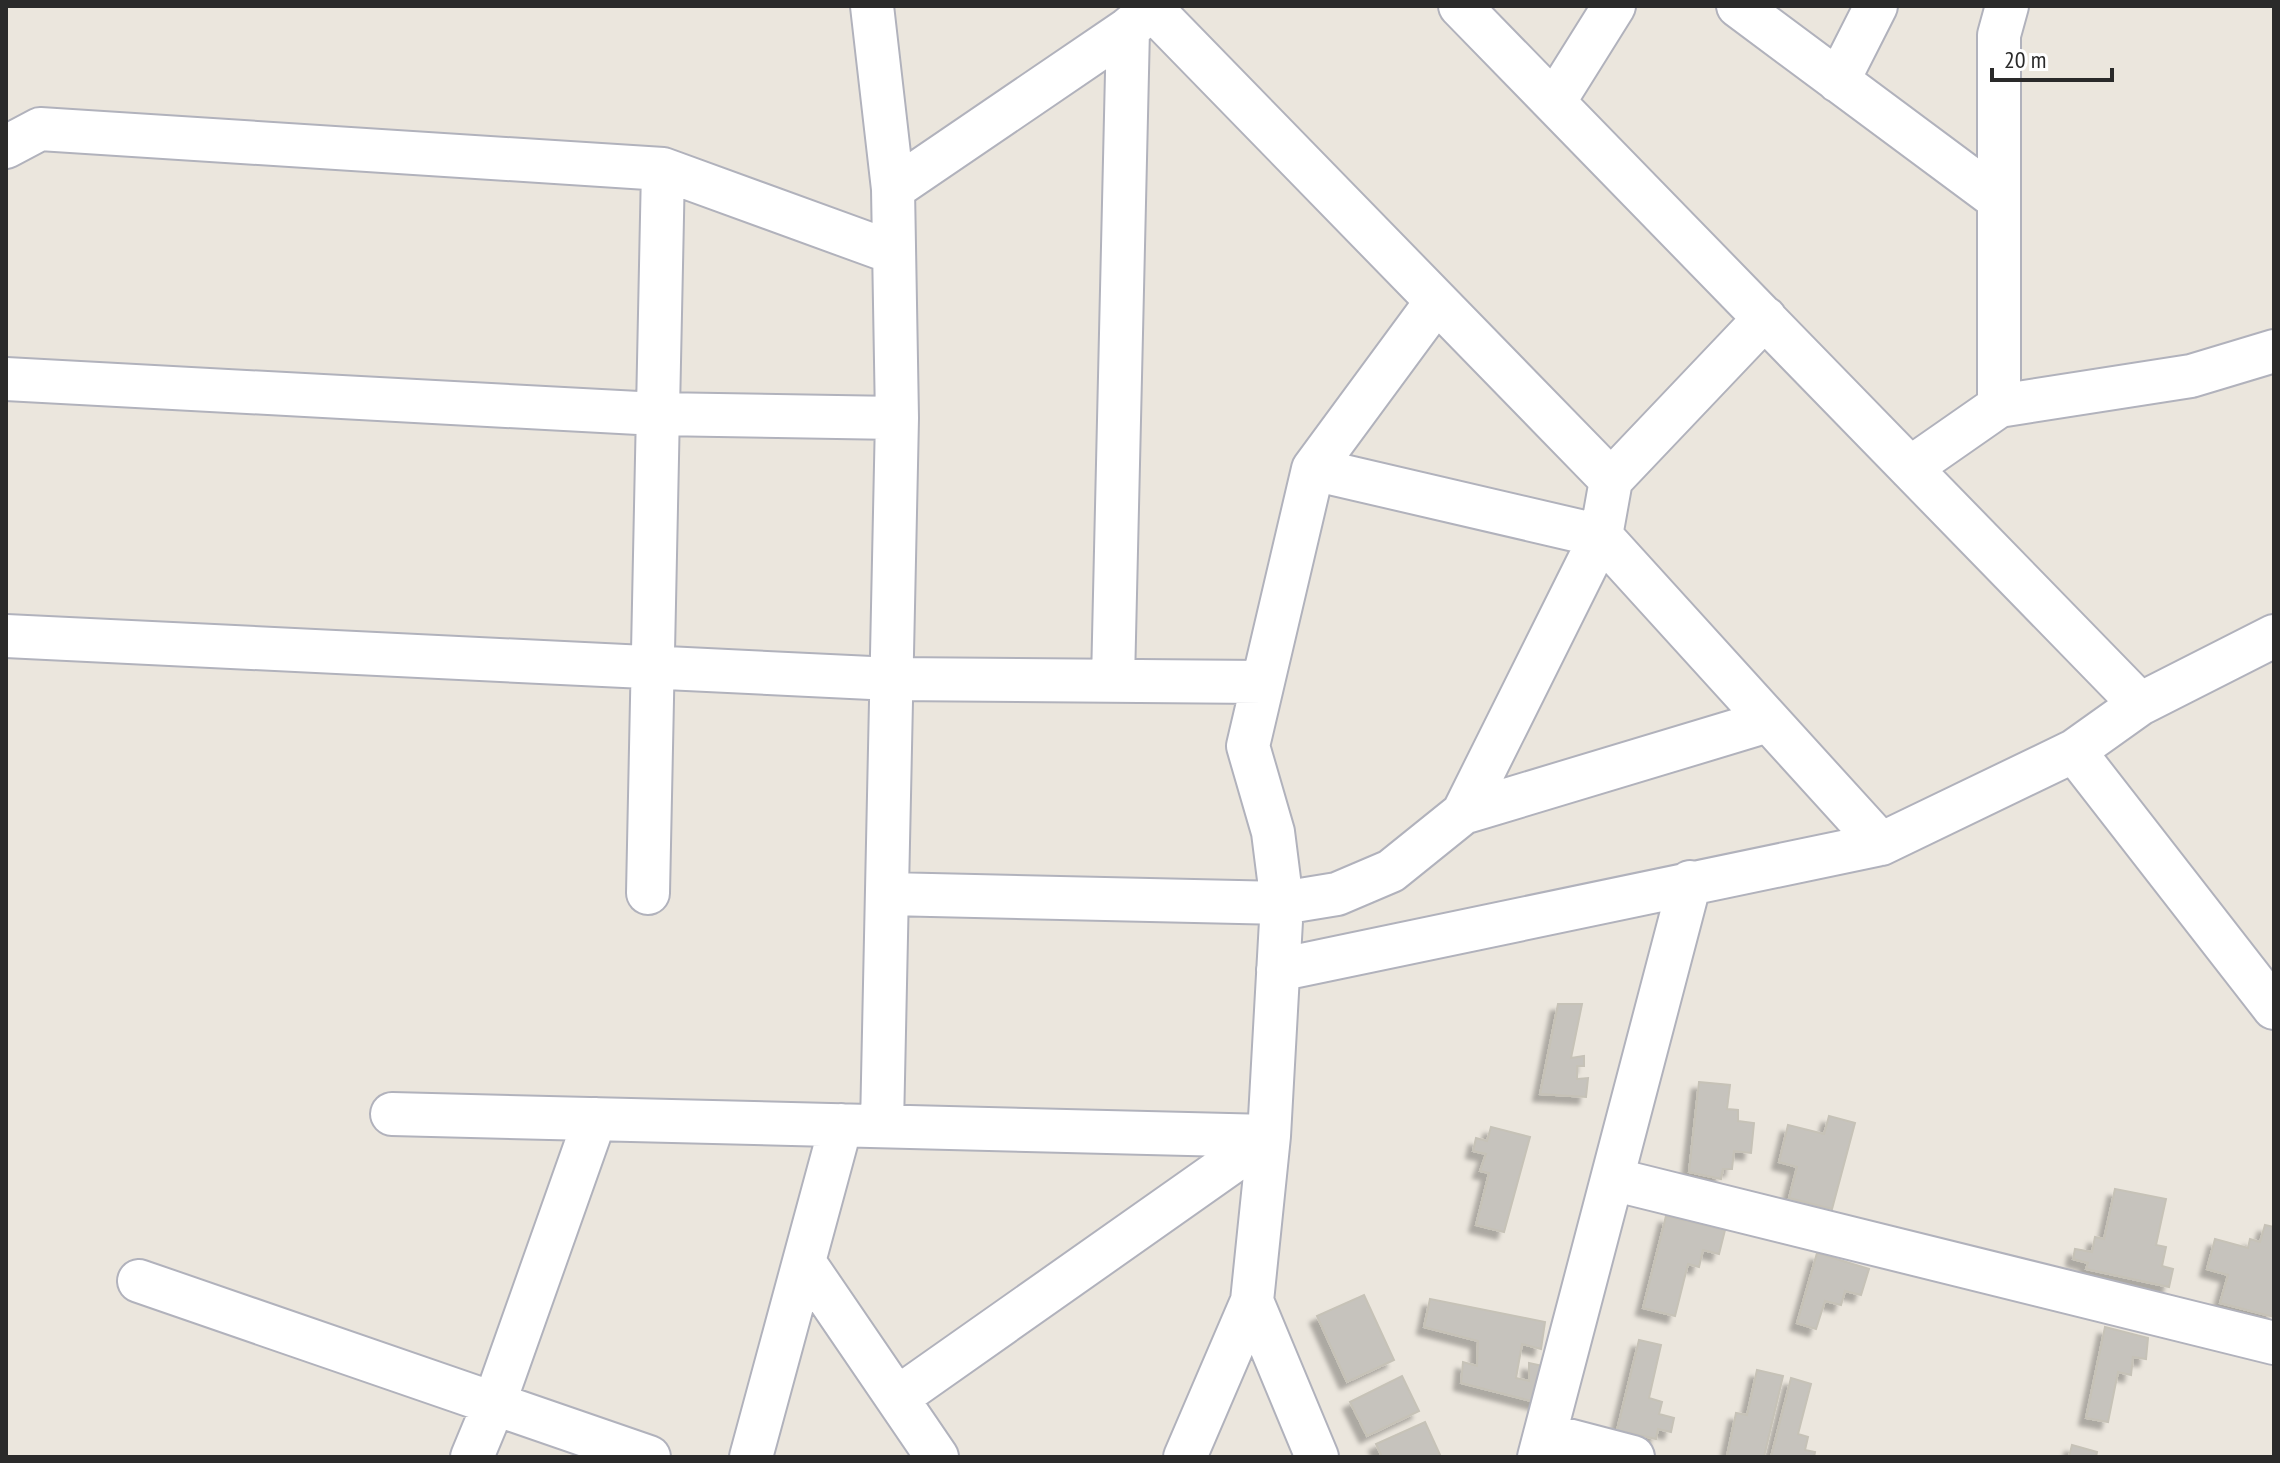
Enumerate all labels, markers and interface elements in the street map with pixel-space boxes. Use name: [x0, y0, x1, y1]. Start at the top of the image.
scale bar: [1992, 32, 2112, 82]
text: 20 m: [2004, 44, 2046, 75]

